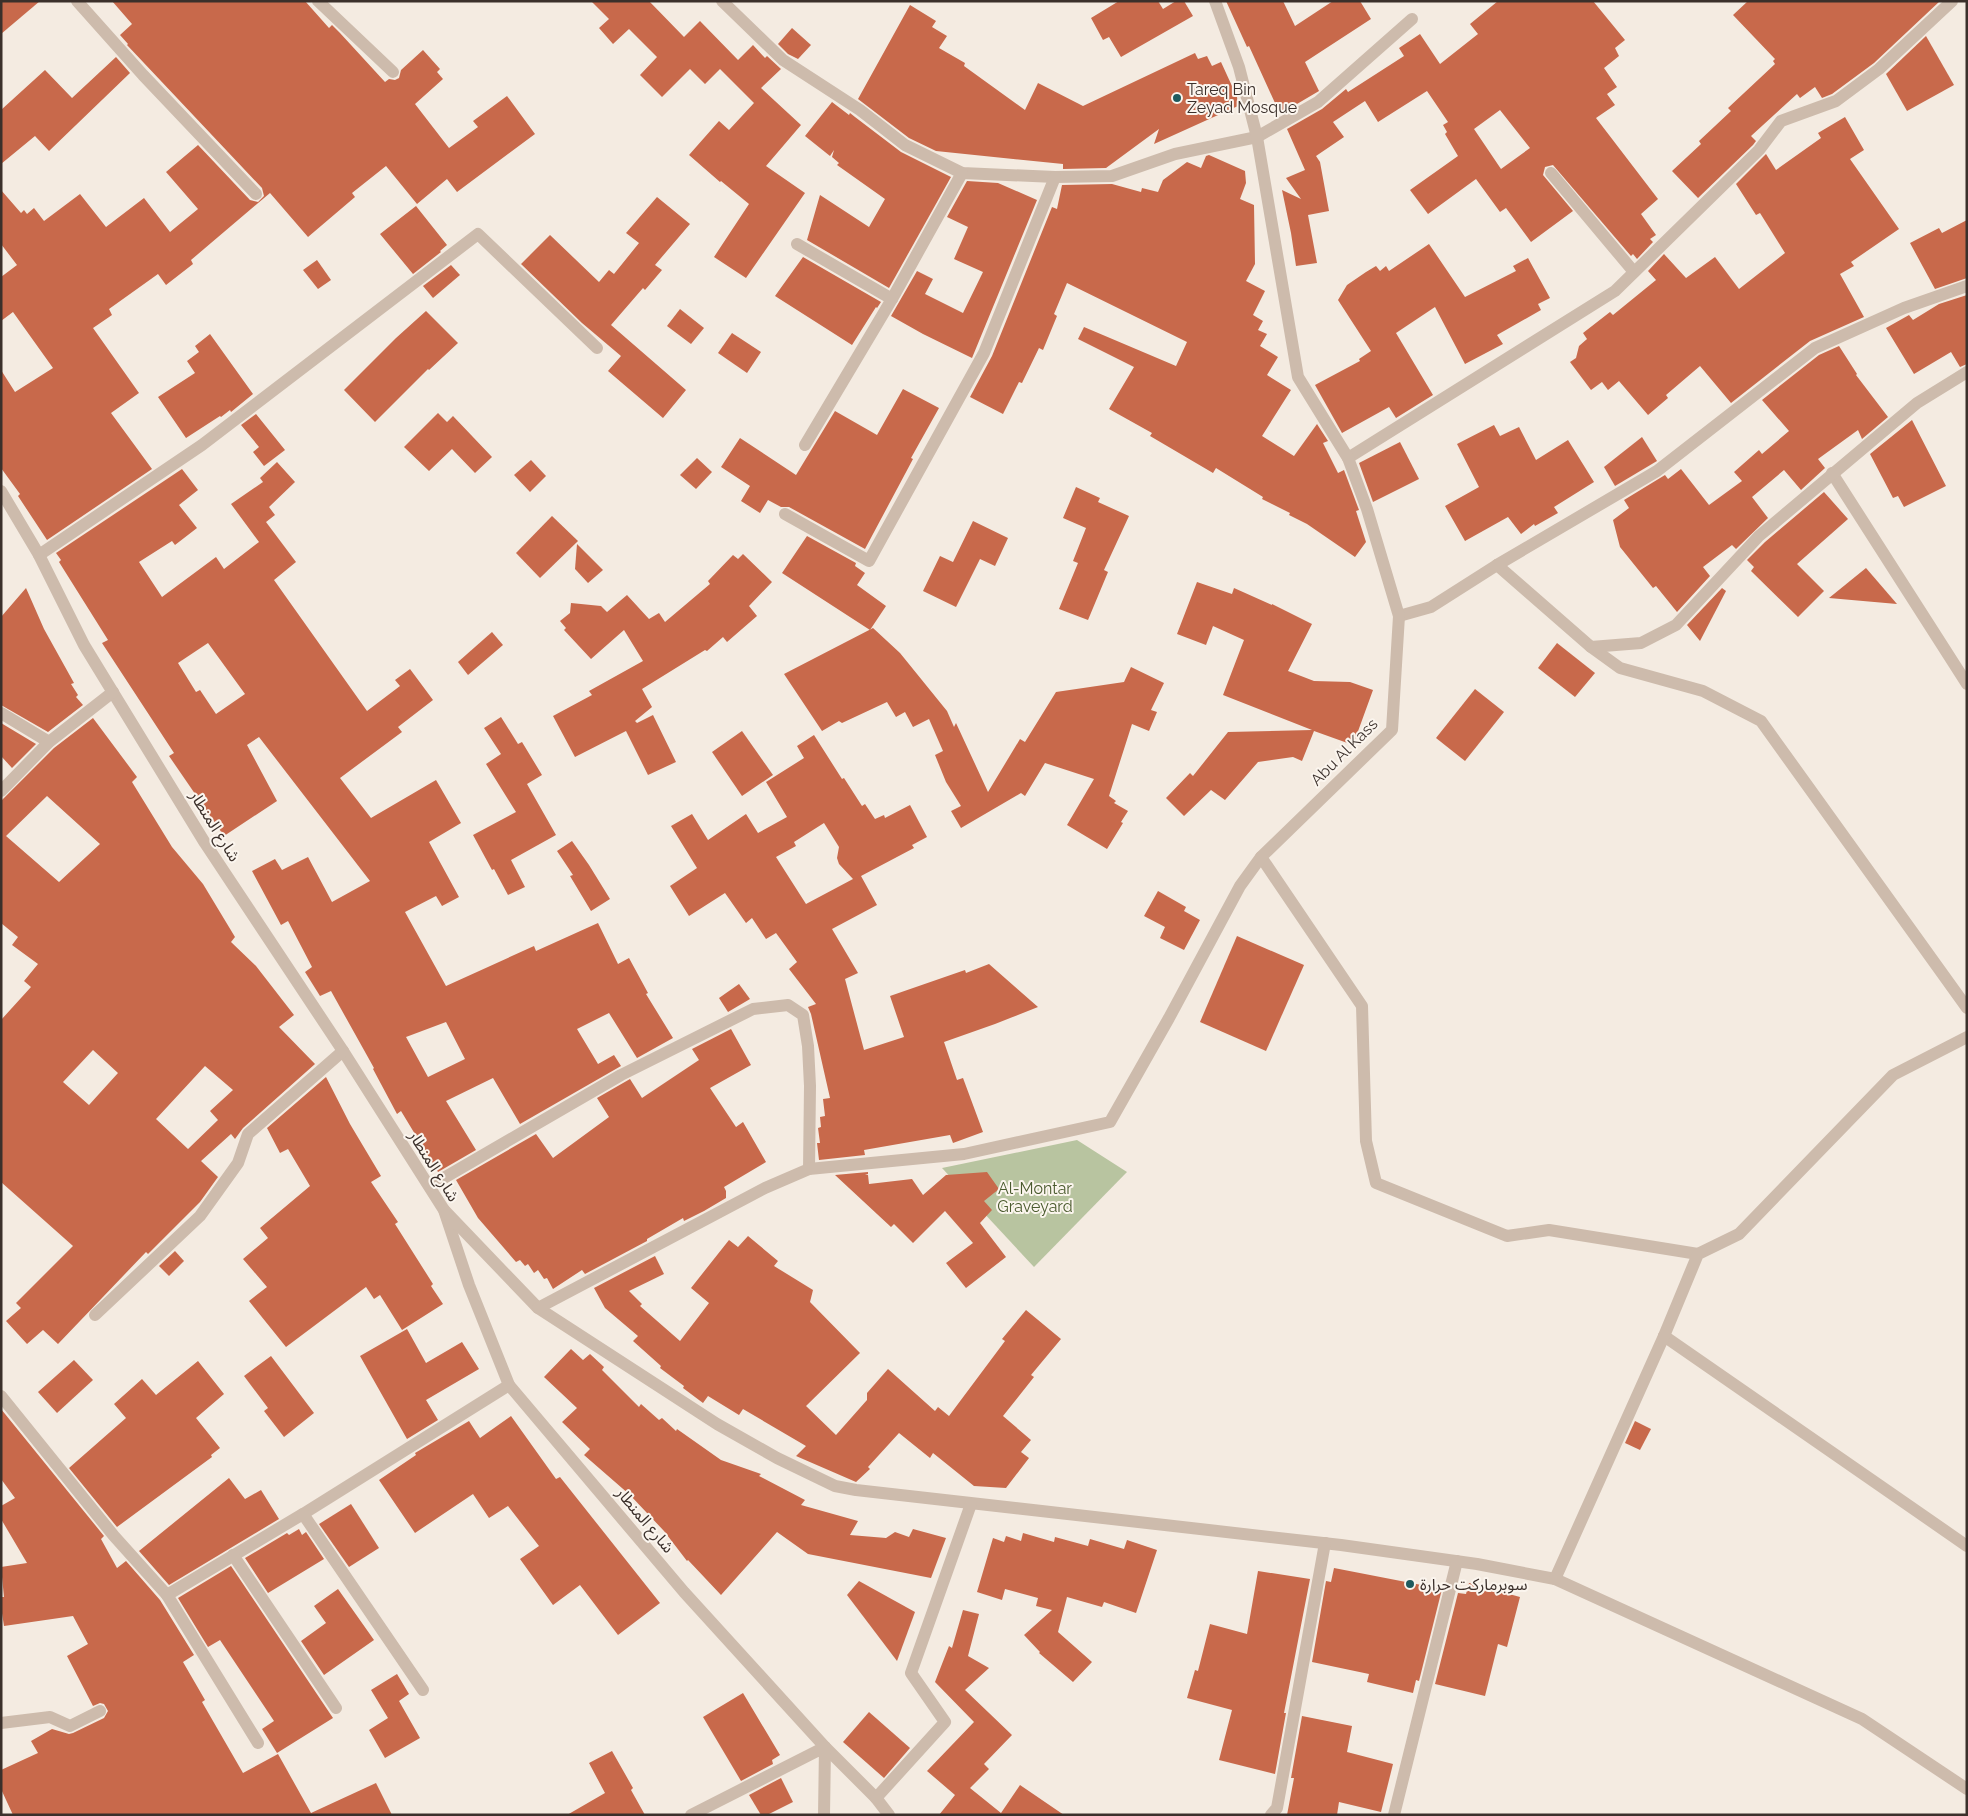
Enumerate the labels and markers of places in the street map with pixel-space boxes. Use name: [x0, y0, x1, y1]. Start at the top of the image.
place label: Tareq Bin Zeyad Mosque: [1187, 80, 1297, 117]
marker: Tareq Bin Zeyad Mosque: [1171, 92, 1183, 104]
place label: سوبرماركت حرارة: [1420, 1575, 1527, 1594]
marker: سوبرماركت حرارة: [1404, 1578, 1416, 1590]

